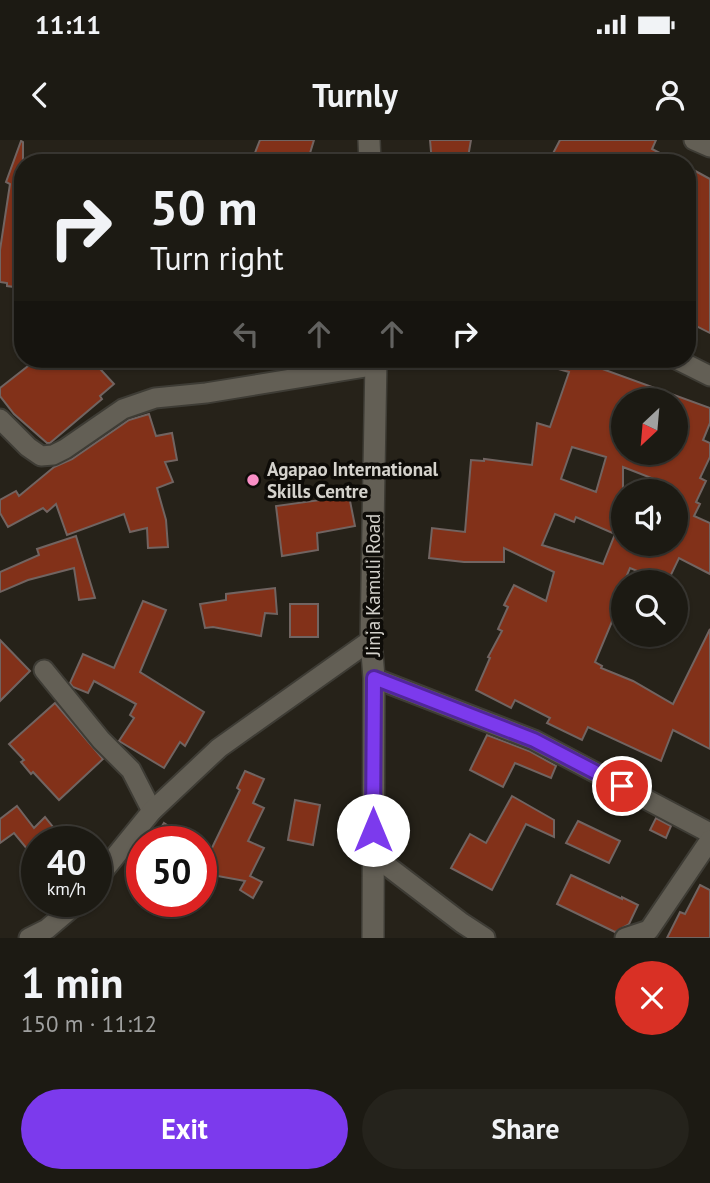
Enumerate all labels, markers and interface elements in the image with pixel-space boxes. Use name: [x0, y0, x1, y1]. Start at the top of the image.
text: 11:11: [35, 8, 101, 41]
text: Turnly: [312, 74, 398, 116]
icon: back: [21, 76, 59, 114]
icon: person: [651, 76, 689, 114]
text: 50 m: [150, 175, 257, 239]
icon: right: [35, 182, 126, 273]
text: Turn right: [150, 237, 284, 279]
icon: left: [227, 315, 265, 353]
icon: ahead: [300, 315, 338, 353]
icon: ahead: [373, 315, 411, 353]
icon: right: [446, 315, 484, 353]
north arrow: [611, 388, 688, 466]
map controls: [611, 388, 688, 647]
place label: Agapao International Skills Centre: [267, 457, 439, 503]
marker: Agapao International Skills Centre: [245, 472, 261, 488]
button: sound: [611, 479, 688, 556]
street label: Jinja Kamuli Road: [361, 514, 385, 657]
button: search: [611, 570, 688, 647]
pin: [592, 756, 652, 816]
icon: arrive: [603, 767, 641, 805]
position arrow: [336, 793, 410, 867]
speed limit sign: 50: [126, 826, 217, 917]
text: 40: [47, 839, 86, 885]
text: km/h: [47, 877, 86, 900]
text: 1 min: [21, 955, 123, 1010]
button: close: [615, 961, 689, 1035]
text: 150 m · 11:12: [21, 1009, 157, 1038]
button: Exit: [21, 1089, 348, 1169]
button: Share: [362, 1089, 689, 1169]

